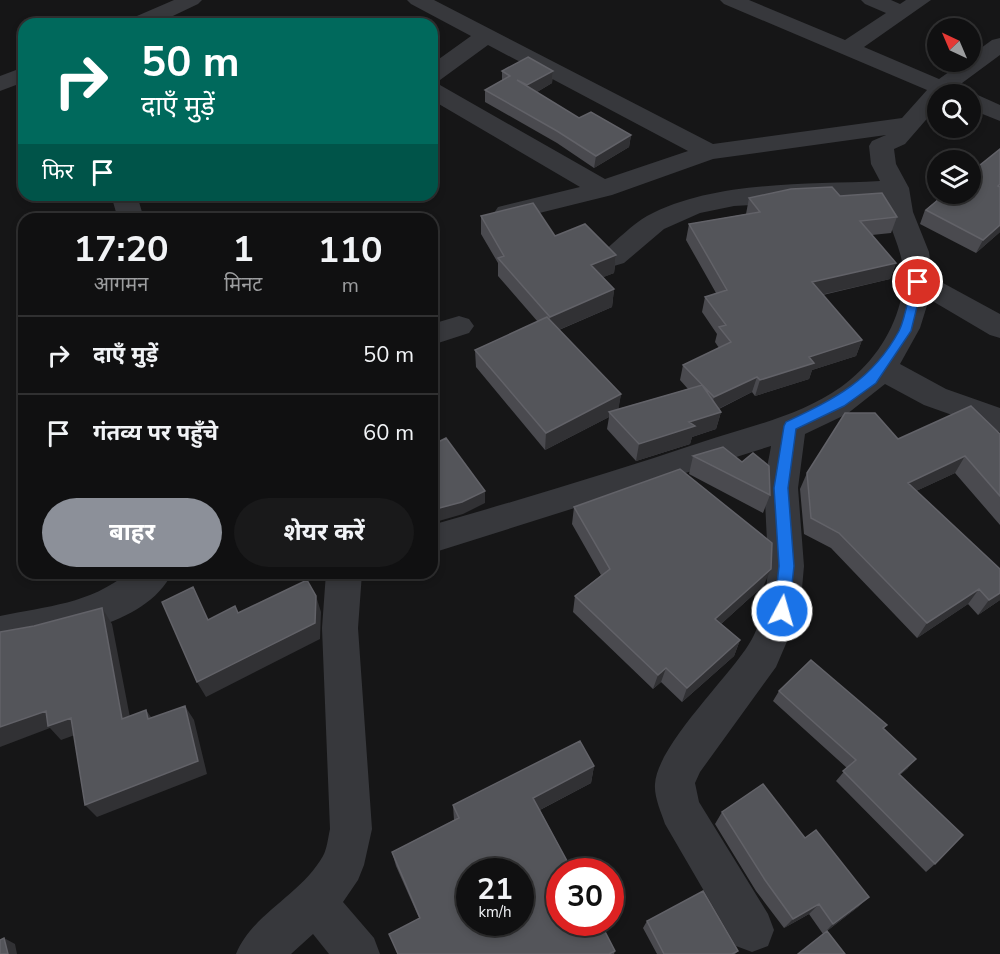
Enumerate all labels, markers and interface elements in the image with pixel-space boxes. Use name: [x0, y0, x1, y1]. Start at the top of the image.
north arrow: [927, 18, 981, 72]
map controls: [927, 18, 981, 204]
text: 50 m: [141, 34, 240, 91]
icon: right: [42, 42, 120, 120]
button: search: [927, 84, 981, 138]
text: दाएँ मुड़ें: [141, 88, 215, 125]
button: layers: [927, 150, 981, 204]
icon: arrive: [86, 156, 119, 189]
text: फिर: [42, 157, 74, 187]
text: 17:20: [73, 225, 169, 274]
text: 1: [232, 225, 254, 274]
text: 110: [318, 226, 383, 275]
pin: [892, 256, 943, 307]
icon: arrive: [901, 265, 934, 298]
text: आगमन: [94, 271, 148, 298]
text: मिनट: [224, 271, 262, 298]
text: m: [342, 272, 359, 299]
icon: right: [42, 339, 75, 372]
text: दाएँ मुड़ें: [93, 340, 158, 370]
text: 50 m: [363, 340, 414, 370]
icon: arrive: [42, 417, 75, 450]
text: गंतव्य पर पहुँचे: [93, 418, 218, 448]
text: 60 m: [363, 418, 414, 448]
button: बाहर: [42, 498, 222, 567]
button: शेयर करें: [234, 498, 414, 567]
position arrow: [750, 579, 814, 643]
speed limit sign: 30: [546, 858, 624, 936]
text: 21: [477, 869, 513, 910]
text: km/h: [478, 902, 512, 922]

